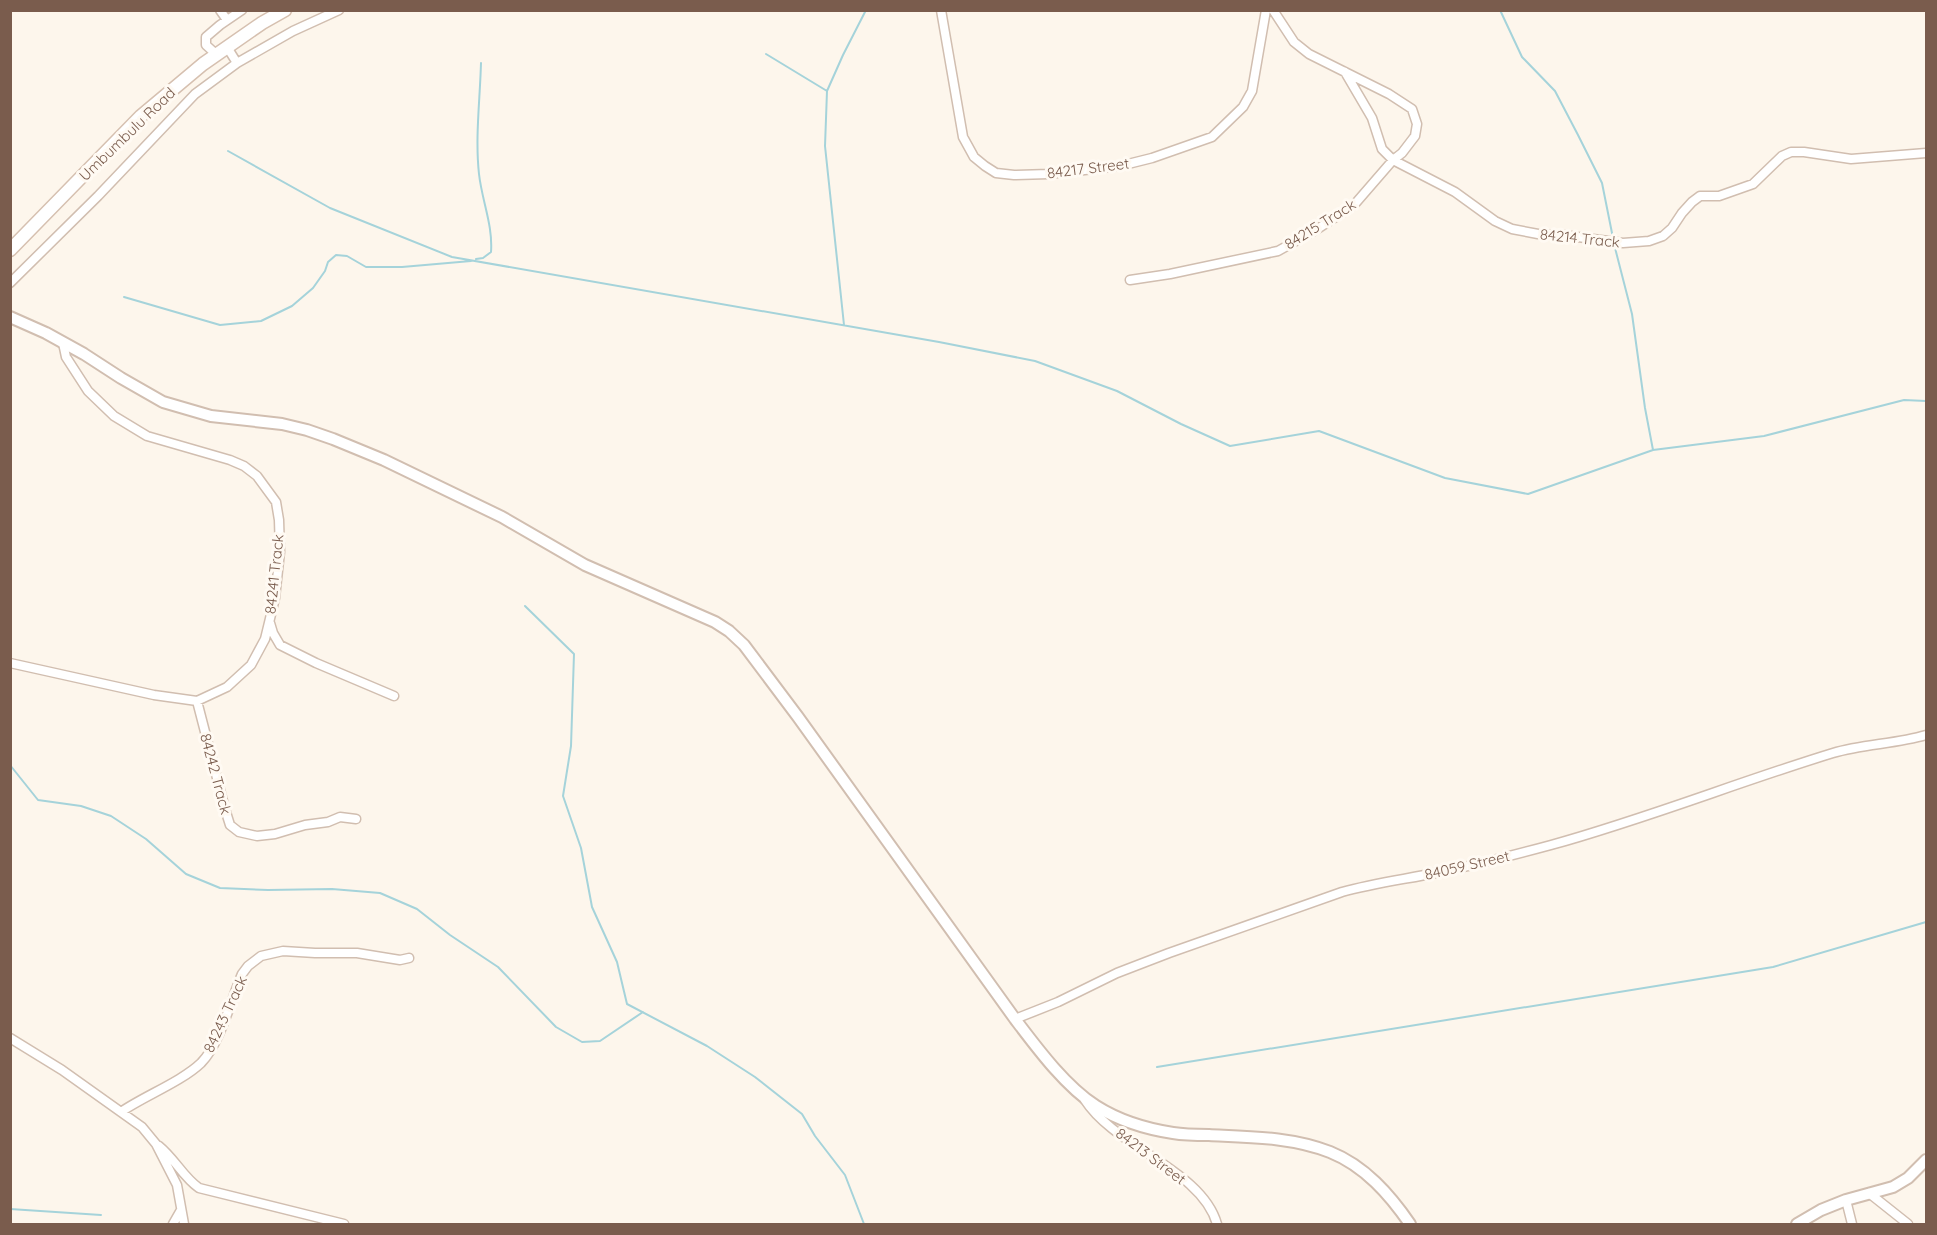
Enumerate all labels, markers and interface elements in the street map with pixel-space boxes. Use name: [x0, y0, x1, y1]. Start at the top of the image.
street label: Umbumbulu Road: [75, 83, 179, 185]
street label: 84217 Street: [1046, 154, 1130, 182]
street label: 84215 Track: [1281, 195, 1359, 253]
street label: 84214 Track: [1539, 224, 1621, 252]
street label: 84241 Track: [260, 533, 288, 615]
street label: 84242 Track: [196, 731, 236, 817]
street label: 84059 Street: [1423, 846, 1511, 884]
street label: 84243 Track: [199, 973, 251, 1055]
street label: 84213 Street: [1112, 1123, 1190, 1189]

